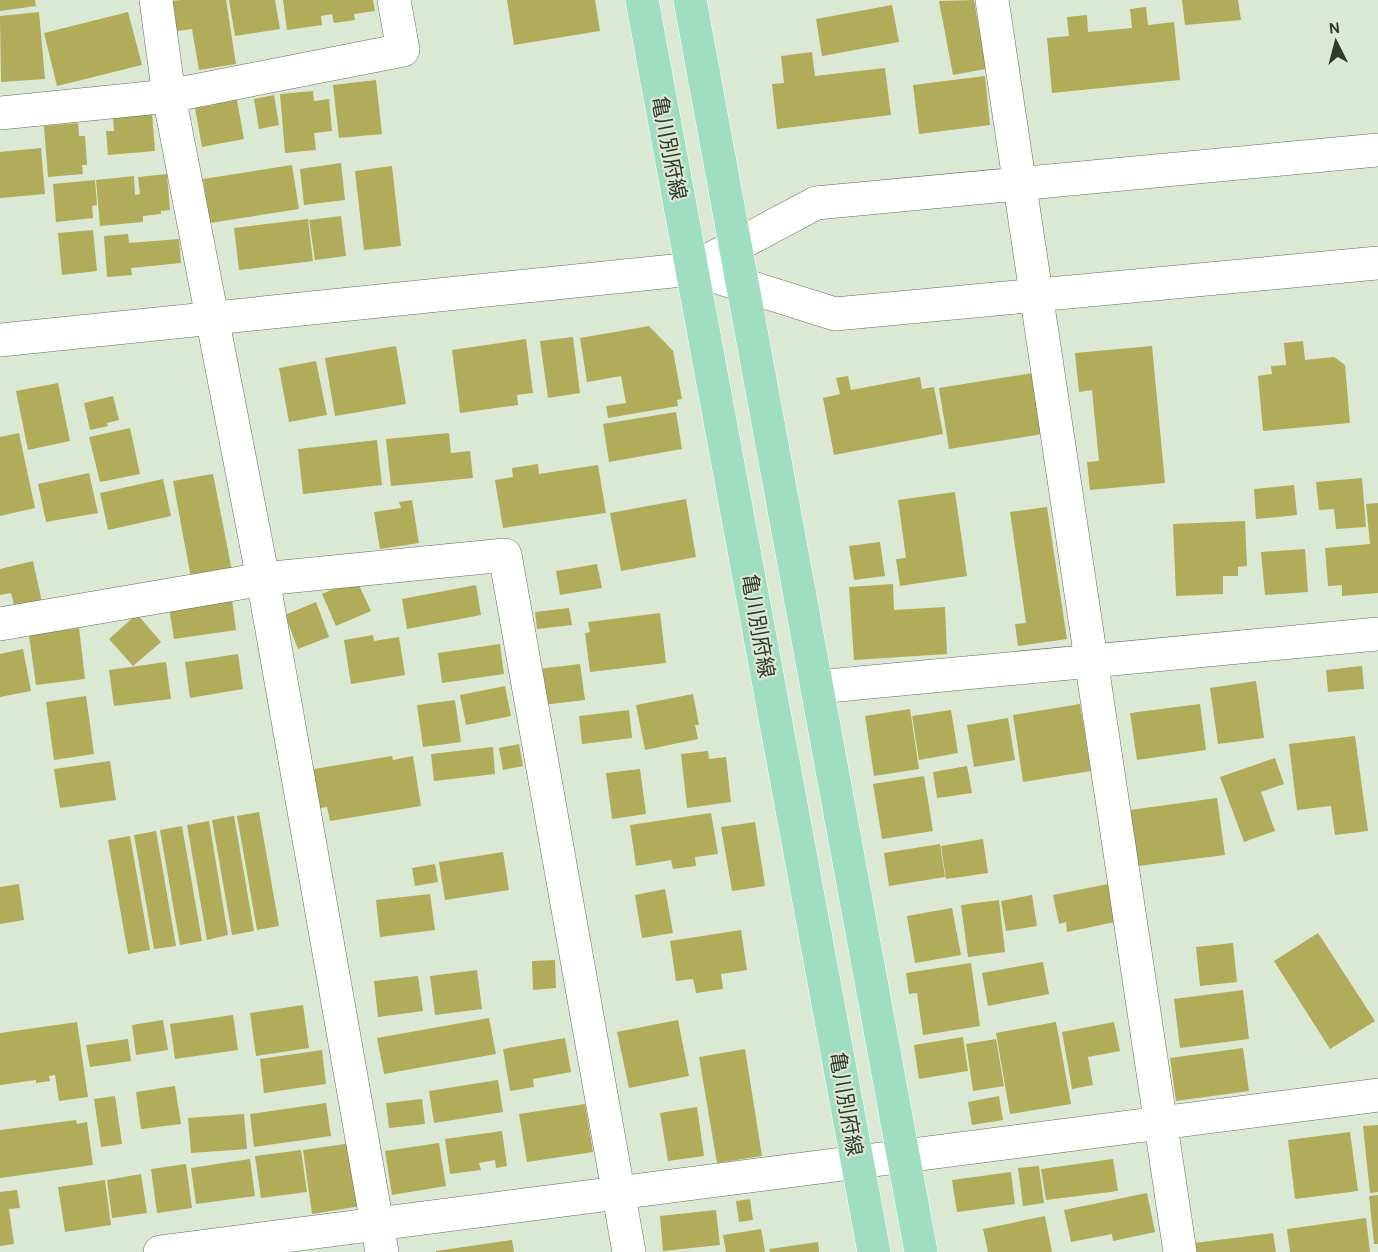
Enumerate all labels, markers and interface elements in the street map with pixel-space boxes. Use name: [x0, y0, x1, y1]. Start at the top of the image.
north arrow: [1306, 12, 1366, 72]
text: N: [1328, 18, 1341, 38]
street label: 亀川別府線: [647, 94, 691, 202]
street label: 亀川別府線: [737, 572, 779, 680]
street label: 亀川別府線: [825, 1050, 867, 1158]

